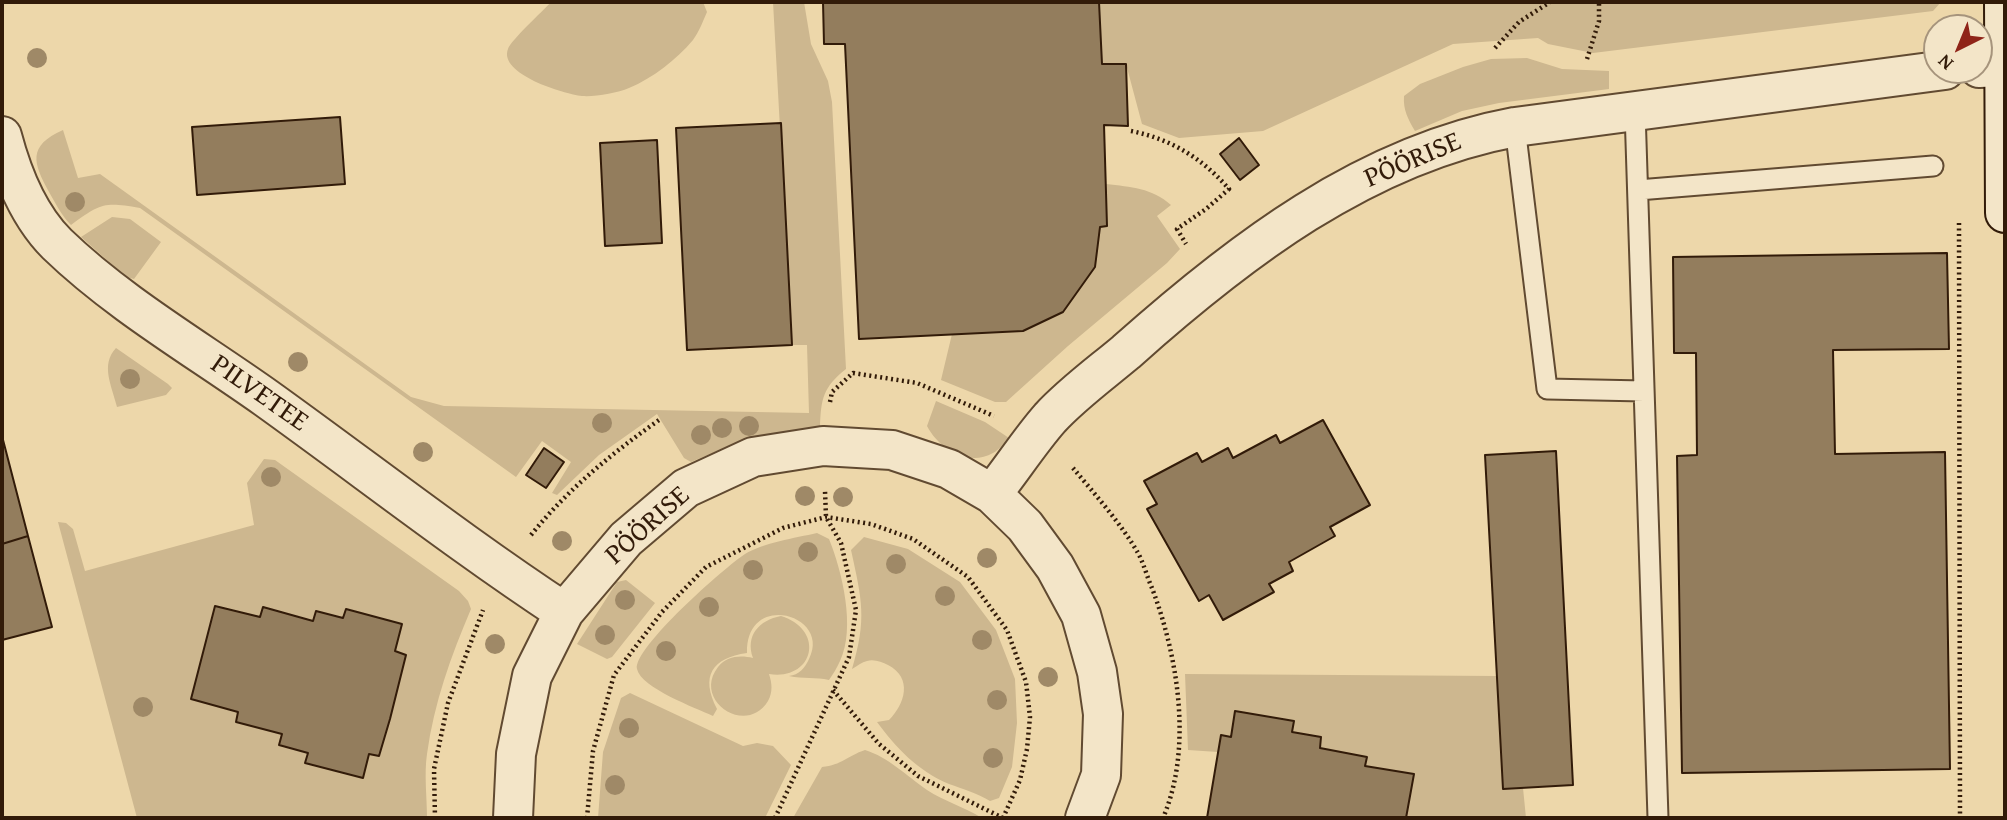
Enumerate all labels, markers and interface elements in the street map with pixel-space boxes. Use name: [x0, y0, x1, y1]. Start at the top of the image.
north arrow: [1923, 14, 1993, 84]
text: N: [1931, 48, 1959, 77]
street label: PÖÖRISE: [1360, 126, 1466, 196]
street label: PILVETEE: [204, 348, 314, 440]
street label: PÖÖRISE: [599, 480, 697, 572]

